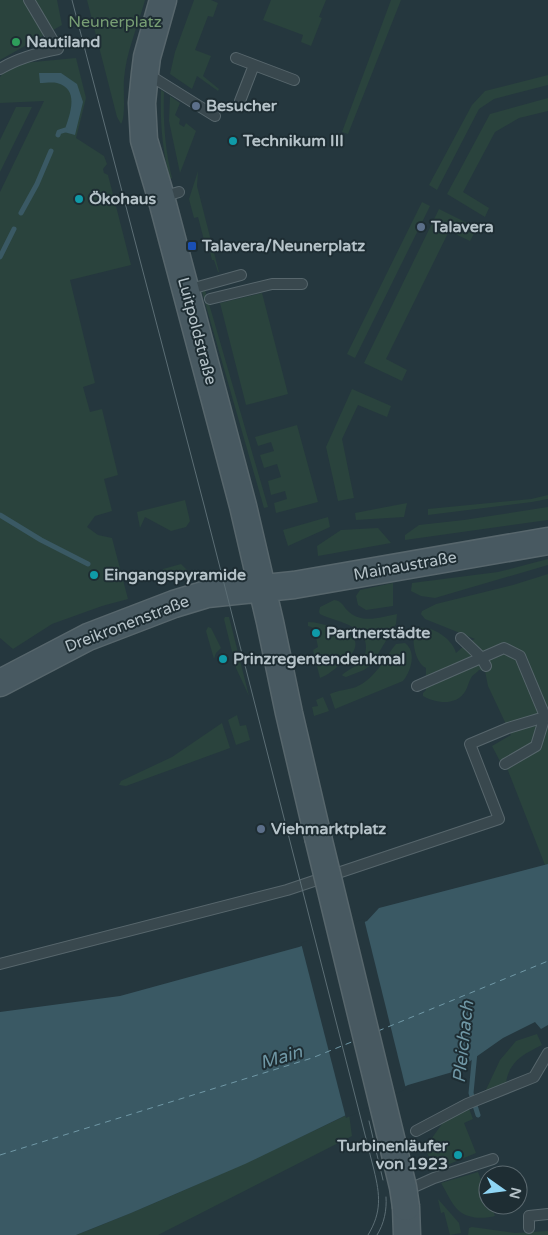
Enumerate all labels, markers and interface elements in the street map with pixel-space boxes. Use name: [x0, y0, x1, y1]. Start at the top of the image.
park label: Neunerplatz: [68, 12, 162, 32]
place label: Nautiland: [26, 32, 100, 52]
marker: Nautiland: [10, 36, 22, 48]
place label: Besucher: [206, 96, 278, 116]
marker: Besucher: [190, 100, 202, 112]
place label: Technikum III: [242, 131, 344, 151]
marker: Technikum III: [227, 135, 239, 147]
place label: Ökohaus: [89, 189, 157, 209]
marker: Ökohaus: [73, 193, 85, 205]
place label: Talavera: [430, 217, 494, 237]
marker: Talavera: [415, 221, 427, 233]
place label: Talavera/Neunerplatz: [201, 236, 365, 256]
marker: Talavera/Neunerplatz: [186, 240, 198, 252]
street label: Luitpoldstraße: [173, 275, 221, 387]
street label: Mainaustraße: [352, 547, 458, 585]
place label: Eingangspyramide: [104, 565, 246, 585]
marker: Eingangspyramide: [88, 569, 100, 581]
street label: Dreikronenstraße: [62, 591, 192, 657]
place label: Partnerstädte: [326, 623, 430, 643]
marker: Partnerstädte: [310, 627, 322, 639]
place label: Prinzregentendenkmal: [233, 649, 405, 669]
marker: Prinzregentendenkmal: [217, 653, 229, 665]
place label: Viehmarktplatz: [271, 819, 386, 839]
marker: Viehmarktplatz: [255, 823, 267, 835]
water label: Pleichach: [448, 999, 478, 1084]
water label: Main: [257, 1040, 306, 1073]
place label: Turbinenläufer von 1923: [336, 1136, 449, 1174]
marker: Turbinenläufer von 1923: [452, 1149, 464, 1161]
north arrow: [478, 1165, 528, 1215]
text: N: [506, 1186, 525, 1201]

